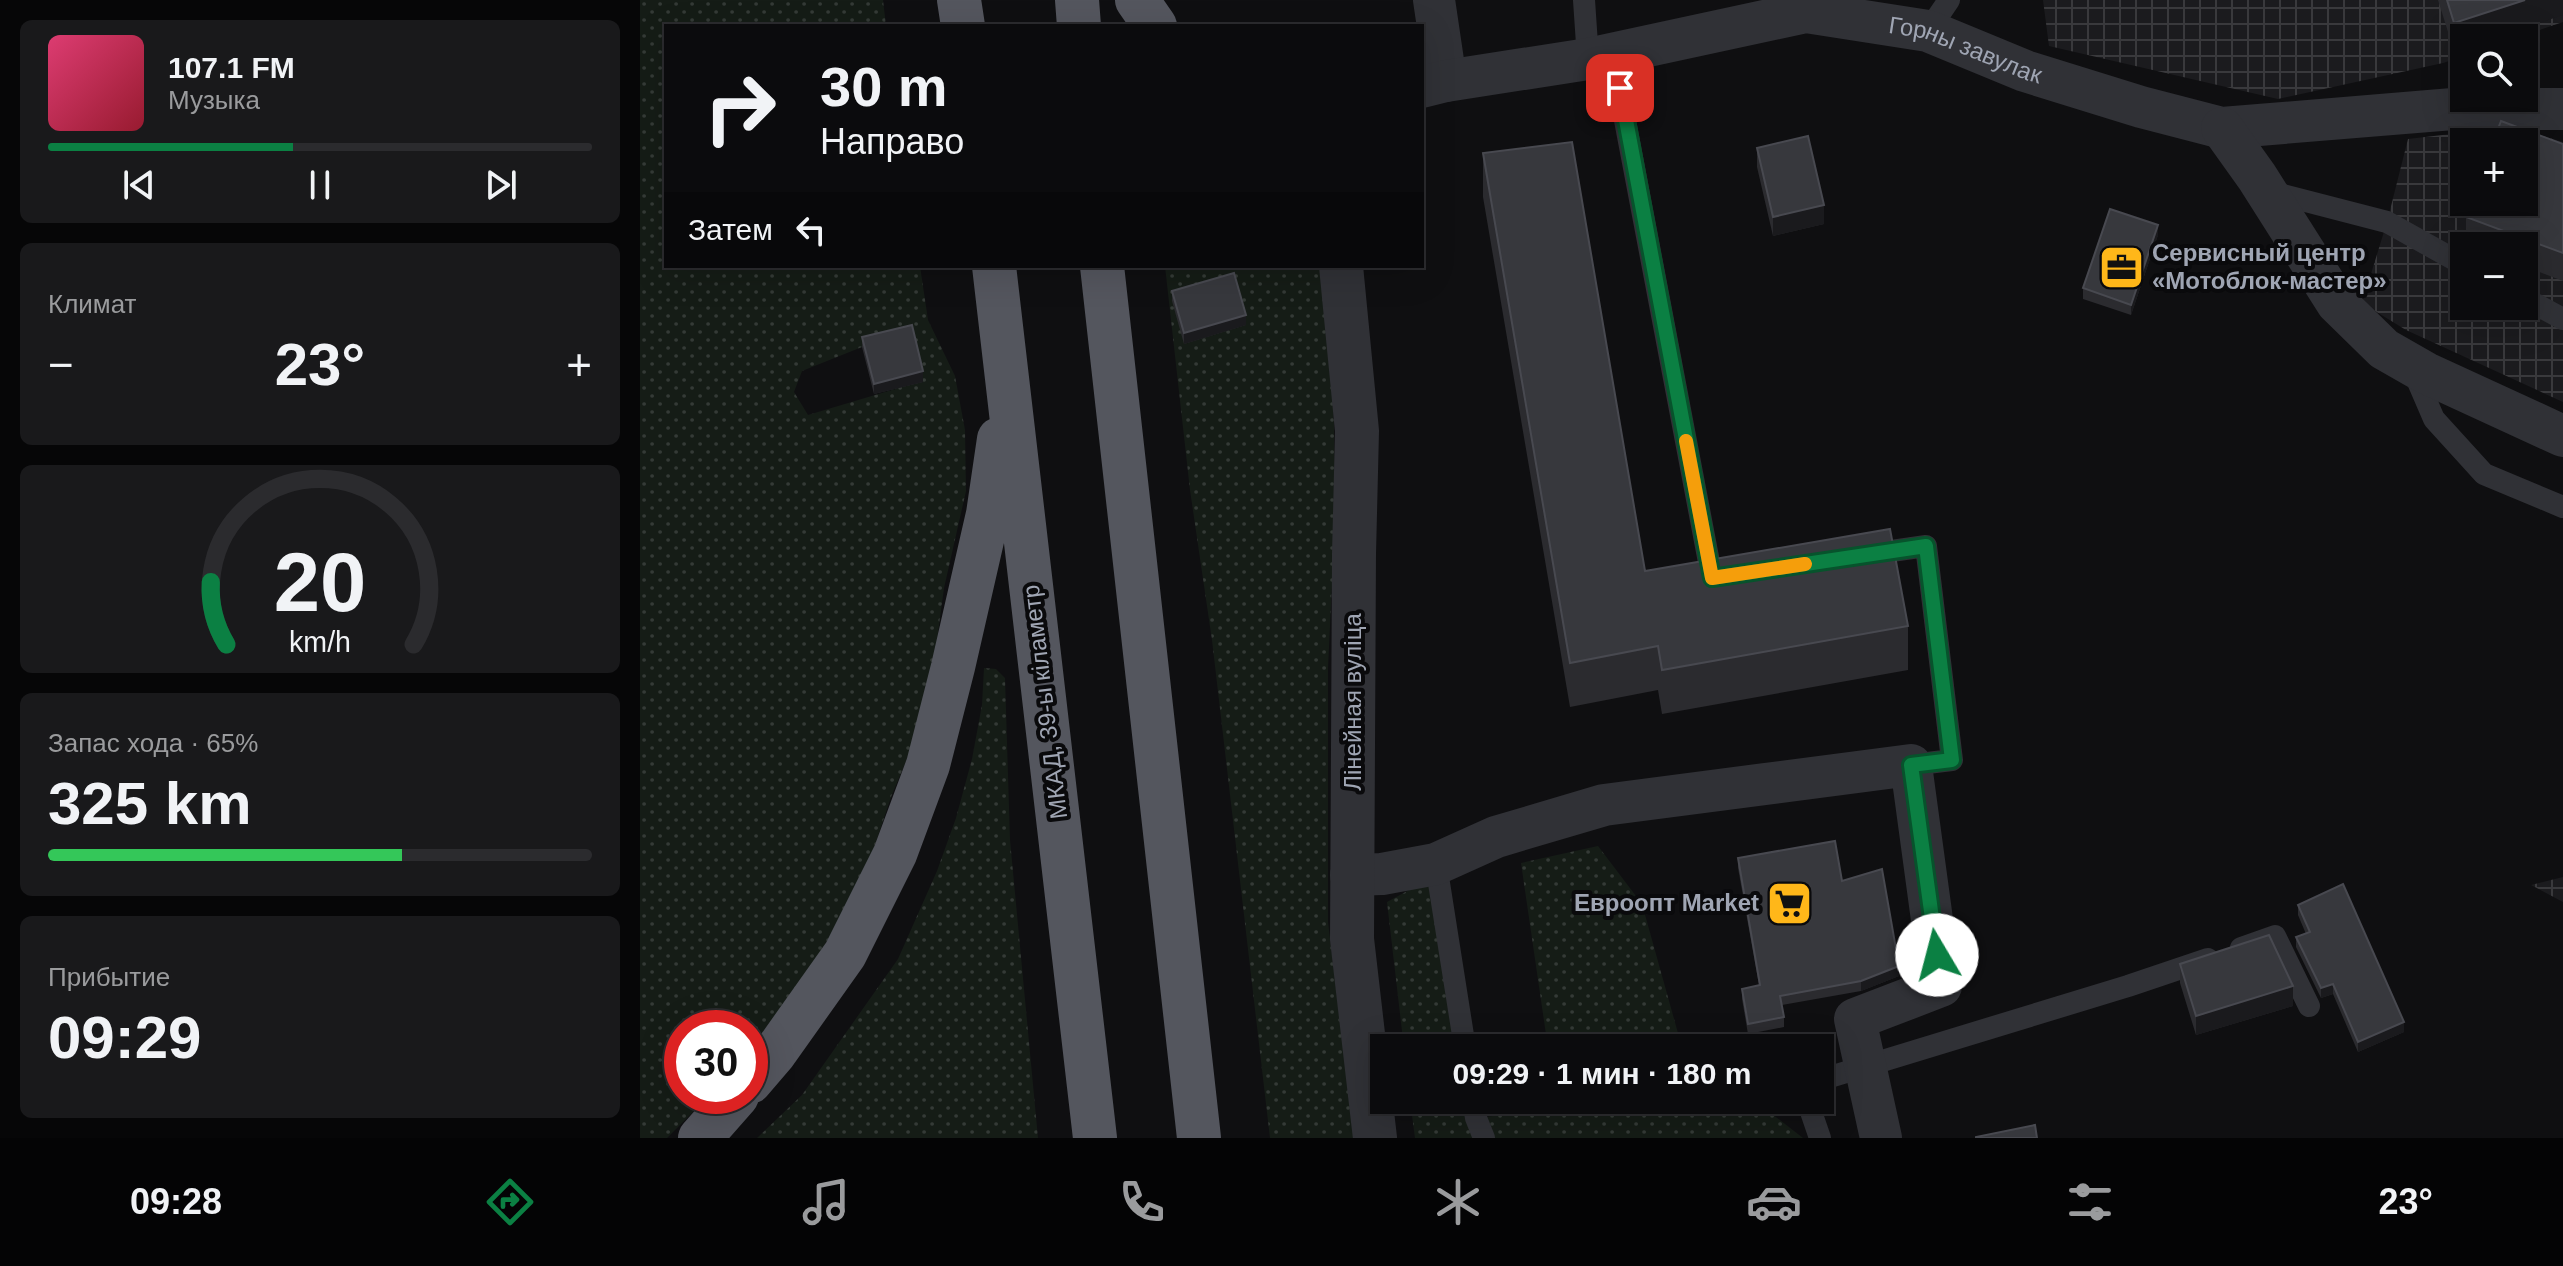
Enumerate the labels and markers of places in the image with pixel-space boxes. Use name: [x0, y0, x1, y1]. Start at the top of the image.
pin: [1586, 54, 1654, 122]
place label: Сервисный центр «Мотоблок-мастер»: [2152, 239, 2387, 294]
office icon: Сервисный центр «Мотоблок-мастер»: [2097, 243, 2145, 291]
supermarket icon: Евроопт Market: [1766, 879, 1814, 927]
place label: Евроопт Market: [1574, 889, 1759, 916]

